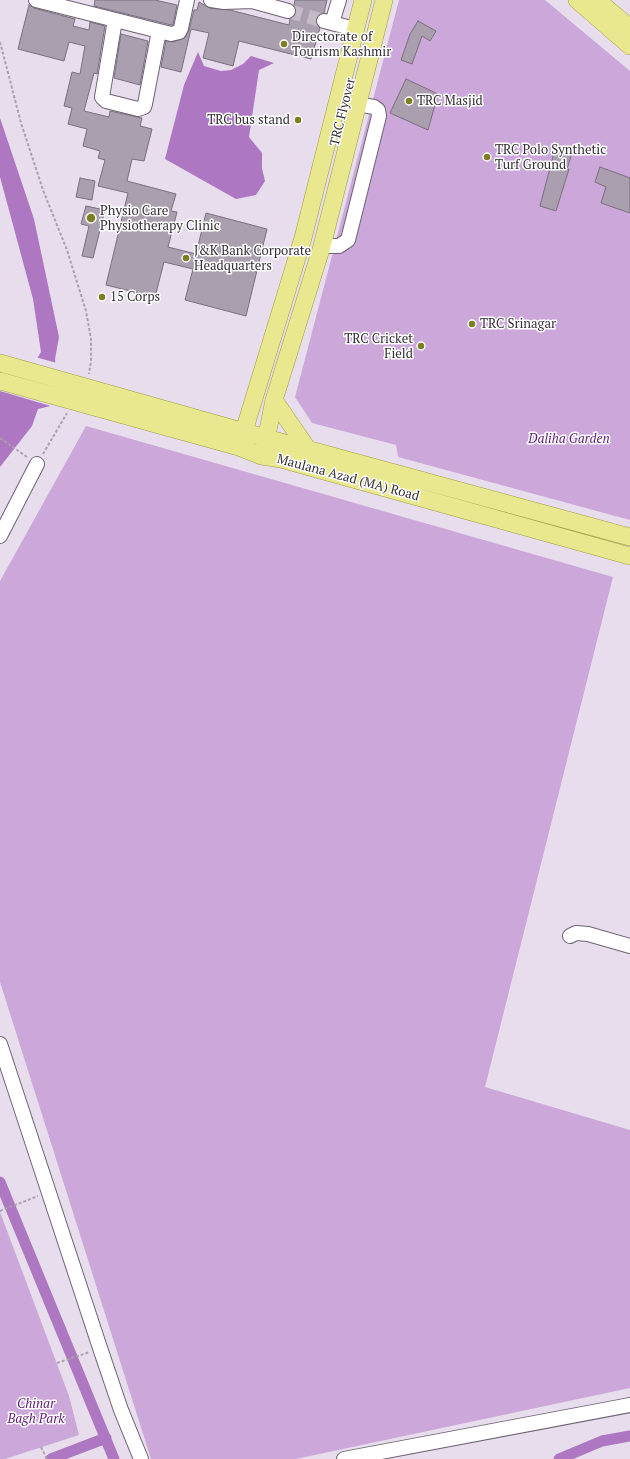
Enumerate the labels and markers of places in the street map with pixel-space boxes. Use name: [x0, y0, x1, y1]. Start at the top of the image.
place label: Directorate of Tourism Kashmir: [292, 29, 391, 60]
marker: Directorate of Tourism Kashmir: [279, 39, 289, 49]
place label: TRC Masjid: [417, 93, 483, 109]
marker: TRC Masjid: [404, 96, 414, 106]
place label: TRC bus stand: [207, 112, 290, 128]
marker: TRC bus stand: [293, 115, 303, 125]
place label: TRC Polo Synthetic Turf Ground: [495, 142, 606, 173]
marker: TRC Polo Synthetic Turf Ground: [482, 152, 492, 162]
place label: Physio Care Physiotherapy Clinic: [100, 203, 220, 234]
marker: Physio Care Physiotherapy Clinic: [85, 212, 97, 224]
place label: J&K Bank Corporate Headquarters: [194, 243, 311, 274]
marker: J&K Bank Corporate Headquarters: [181, 253, 191, 263]
place label: 15 Corps: [110, 289, 160, 305]
marker: 15 Corps: [97, 292, 107, 302]
place label: TRC Srinagar: [480, 316, 556, 332]
marker: TRC Srinagar: [467, 319, 477, 329]
place label: TRC Cricket Field: [344, 331, 413, 362]
marker: TRC Cricket Field: [416, 341, 426, 351]

